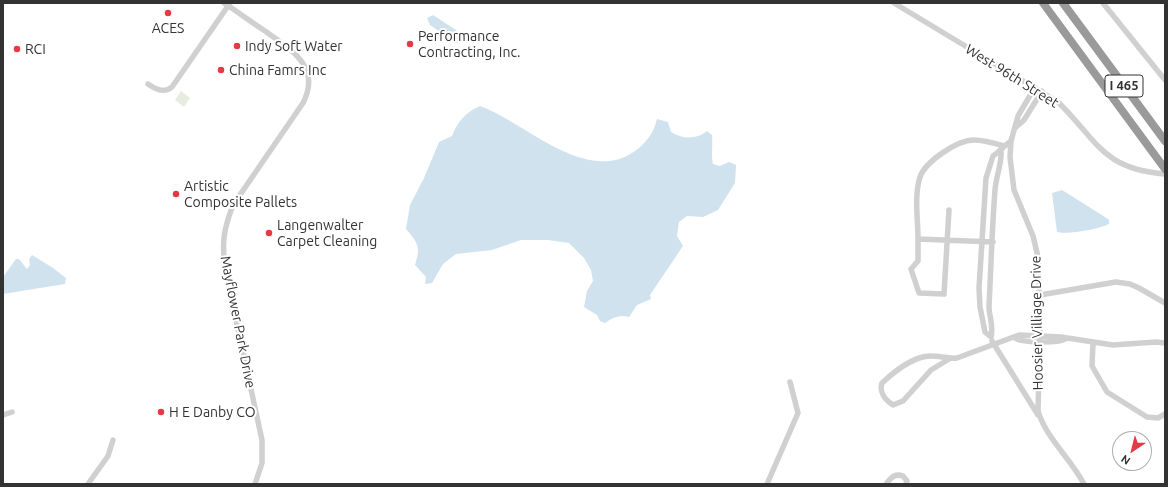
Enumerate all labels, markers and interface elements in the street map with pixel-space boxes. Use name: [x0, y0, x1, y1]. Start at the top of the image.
marker: ACES: [163, 8, 173, 18]
place label: ACES: [152, 20, 184, 36]
place label: Performance Contracting, Inc.: [418, 28, 521, 60]
place label: Indy Soft Water: [245, 38, 343, 54]
marker: Performance Contracting, Inc.: [405, 39, 415, 49]
place label: RCI: [25, 41, 46, 57]
marker: Indy Soft Water: [232, 41, 242, 51]
street label: West 96th Street: [962, 41, 1062, 111]
marker: RCI: [12, 44, 22, 54]
place label: China Famrs Inc: [229, 62, 326, 78]
marker: China Famrs Inc: [216, 65, 226, 75]
road number: I 465: [1105, 75, 1143, 97]
place label: Artistic Composite Pallets: [184, 178, 297, 210]
marker: Artistic Composite Pallets: [171, 189, 181, 199]
place label: Langenwalter Carpet Cleaning: [277, 217, 377, 250]
marker: Langenwalter Carpet Cleaning: [264, 228, 274, 238]
street label: Mayflower Park Drive: [217, 254, 259, 390]
street label: Hoosier Villiage Drive: [1027, 256, 1047, 390]
place label: H E Danby CO: [169, 404, 256, 420]
marker: H E Danby CO: [156, 407, 166, 417]
north arrow: [1112, 431, 1152, 471]
text: N: [1119, 453, 1132, 467]

